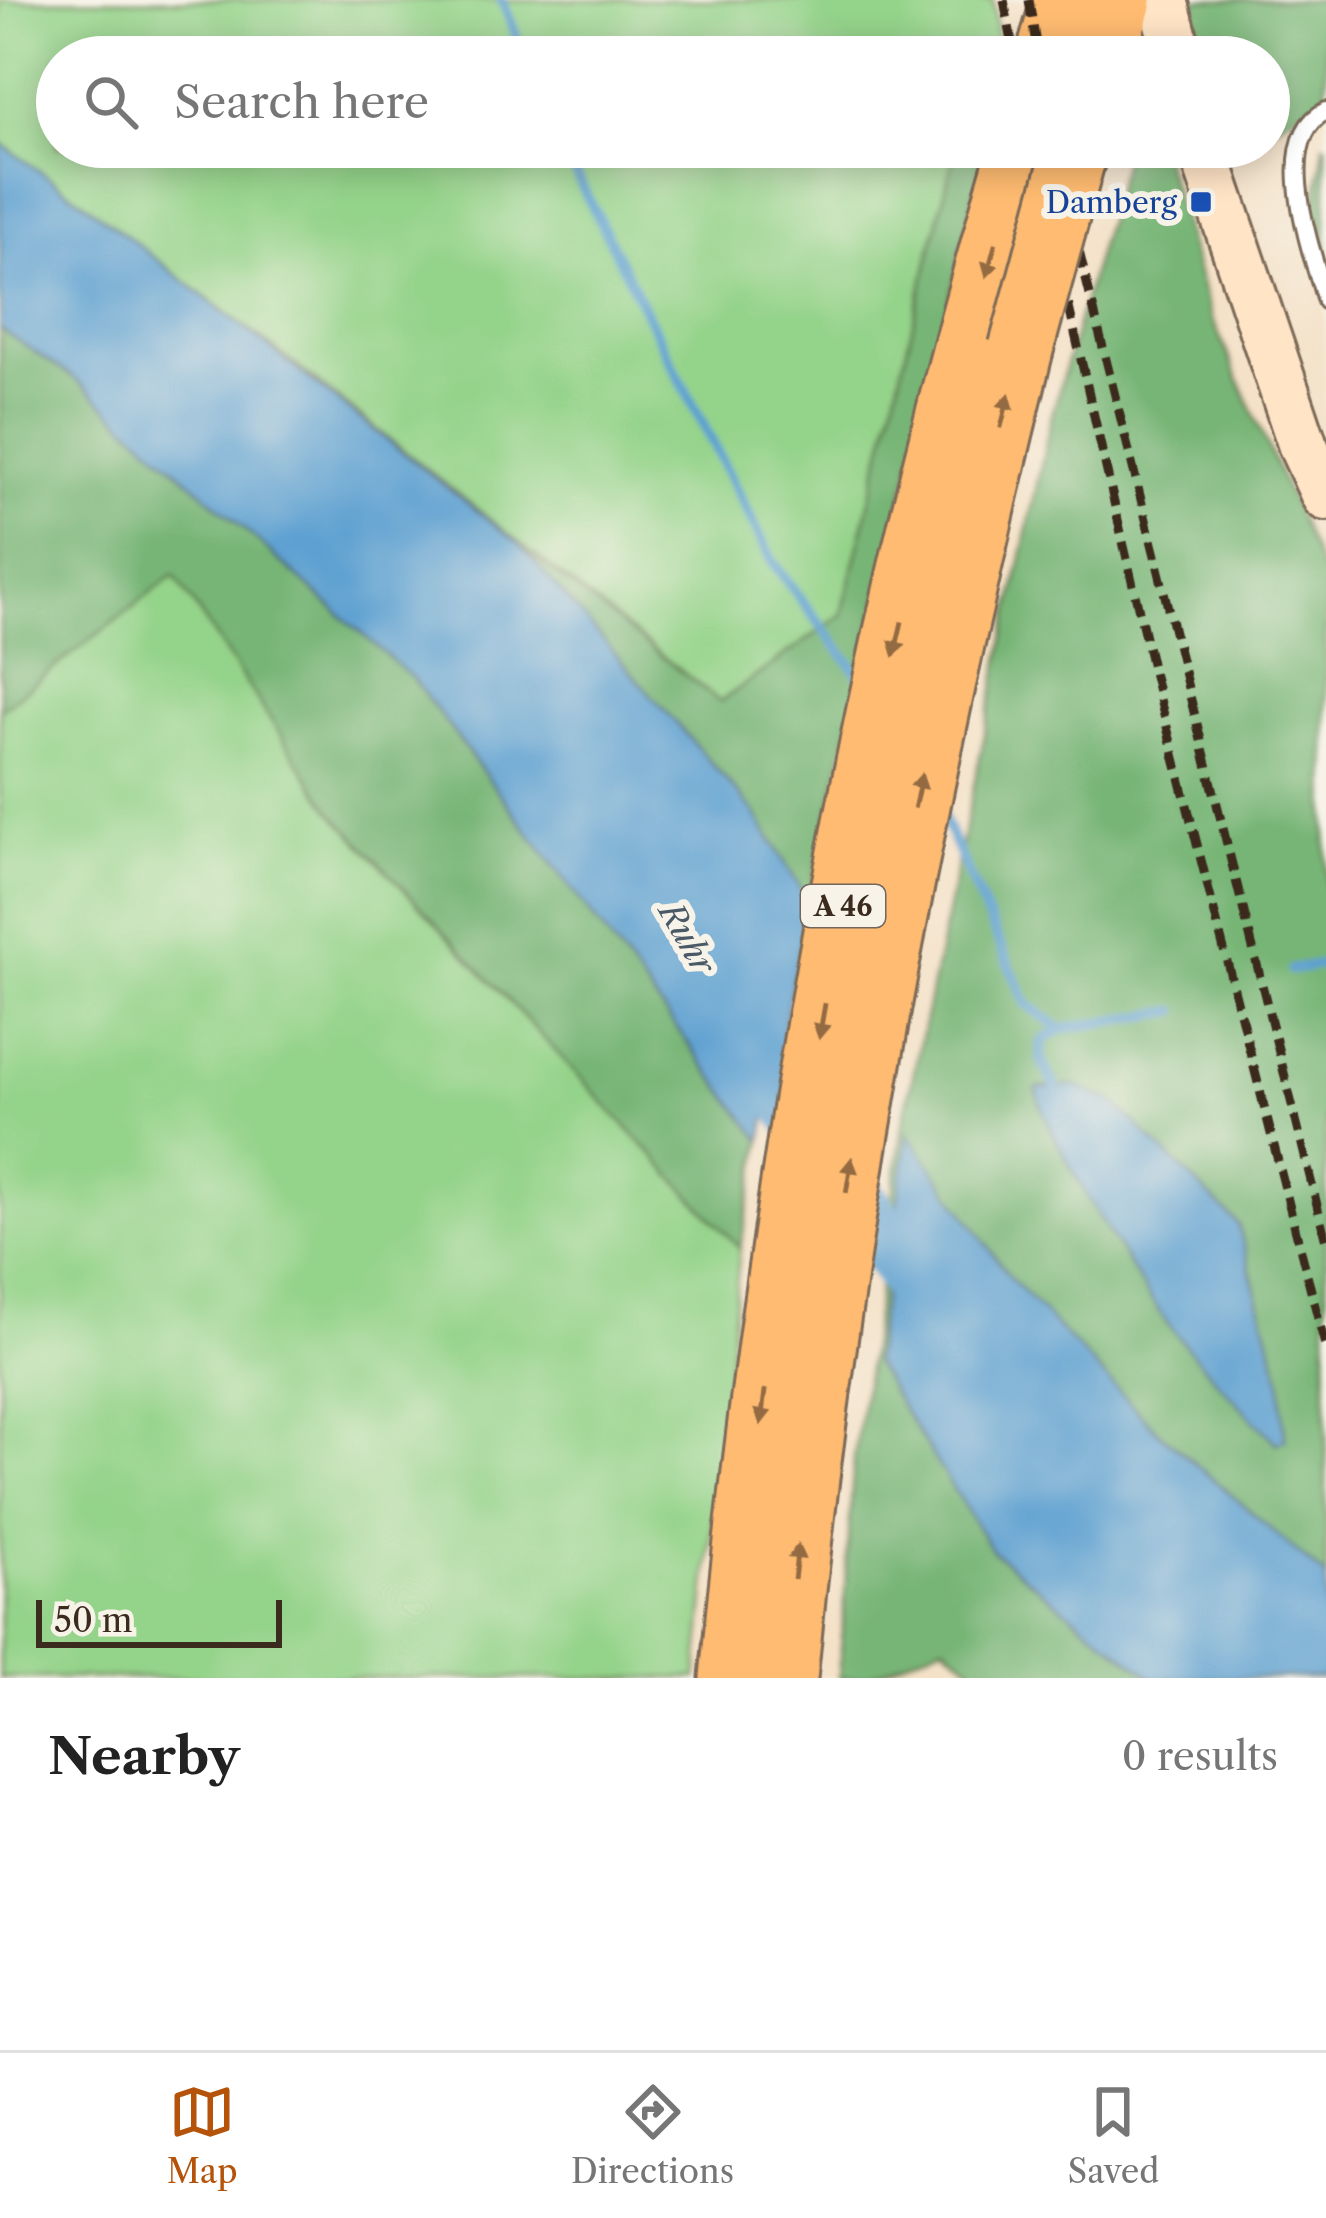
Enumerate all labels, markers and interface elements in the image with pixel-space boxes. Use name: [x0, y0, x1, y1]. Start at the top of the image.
search box: [36, 36, 1290, 168]
icon: search: [78, 69, 144, 135]
text: Search here: [174, 74, 429, 130]
place label: Damberg: [1046, 184, 1177, 221]
marker: Damberg: [1188, 189, 1214, 215]
one-way arrow: [980, 242, 999, 279]
one-way arrow: [996, 393, 1015, 430]
one-way arrow: [887, 620, 906, 658]
one-way arrow: [910, 772, 929, 810]
road number: A 46: [801, 885, 885, 927]
water label: Ruhr: [649, 892, 725, 983]
one-way arrow: [812, 1003, 831, 1041]
one-way arrow: [840, 1156, 859, 1193]
one-way arrow: [753, 1389, 772, 1426]
one-way arrow: [787, 1542, 806, 1580]
scale bar: [36, 1594, 282, 1647]
text: 50 m: [54, 1600, 132, 1641]
text: Nearby: [48, 1725, 240, 1787]
text: 0 results: [1122, 1732, 1278, 1780]
tab: Map: [167, 2079, 238, 2192]
tab: Directions: [571, 2079, 734, 2192]
tab: Saved: [1068, 2079, 1159, 2192]

